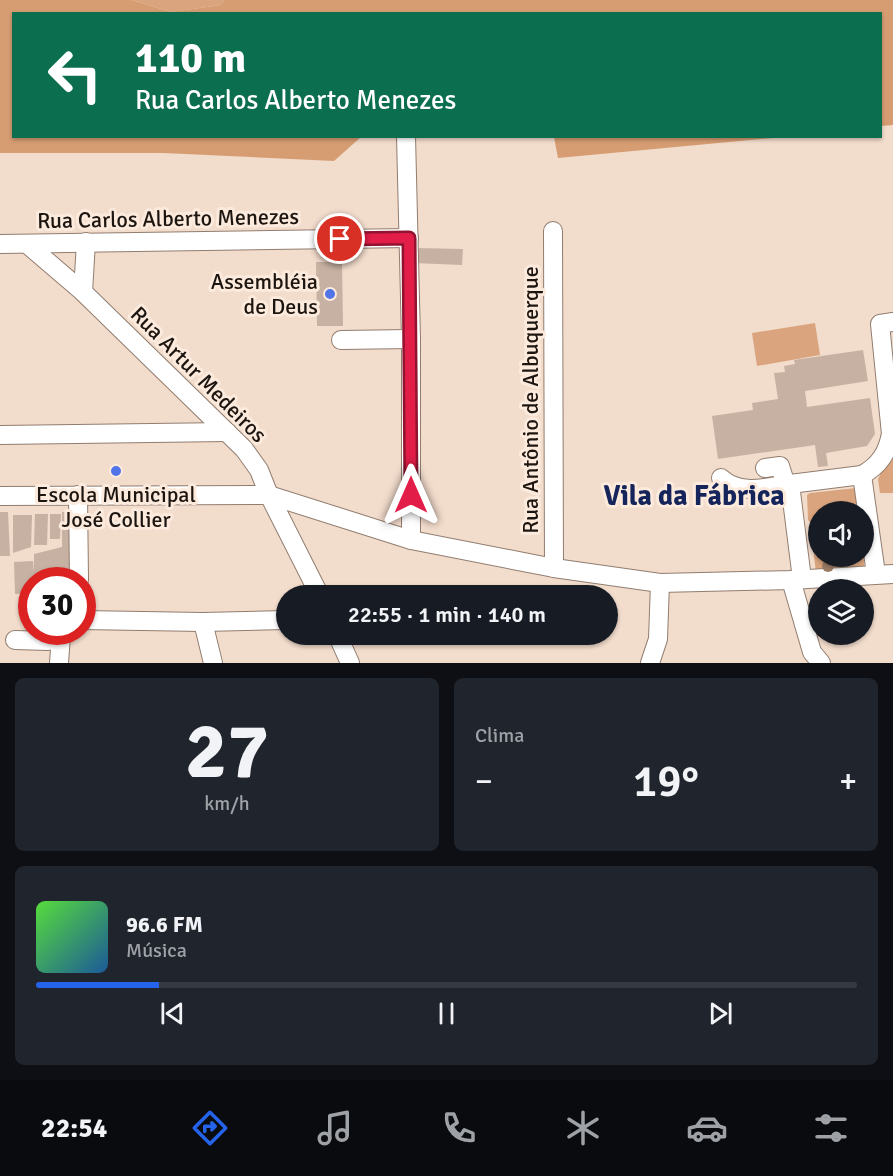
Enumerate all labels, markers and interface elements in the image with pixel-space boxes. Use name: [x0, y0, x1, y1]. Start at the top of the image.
text: 110 m: [135, 33, 246, 84]
icon: left: [36, 36, 114, 114]
text: Rua Carlos Alberto Menezes: [135, 84, 456, 117]
street label: Rua Carlos Alberto Menezes: [37, 203, 299, 234]
pin: [314, 213, 365, 264]
icon: arrive: [323, 222, 356, 255]
street label: Rua Antônio de Albuquerque: [517, 266, 544, 534]
place label: Assembléia de Deus: [211, 268, 318, 320]
marker: Assembléia de Deus: [323, 287, 337, 301]
street label: Rua Artur Medeiros: [125, 301, 272, 448]
position arrow: [379, 463, 443, 527]
marker: Escola Municipal José Collier: [109, 464, 123, 478]
district label: Vila da Fábrica: [603, 479, 785, 513]
place label: Escola Municipal José Collier: [36, 481, 196, 533]
map controls: [808, 501, 874, 645]
button: sound: [808, 501, 874, 567]
speed limit sign: 30: [18, 567, 96, 645]
button: layers: [808, 579, 874, 645]
text: 22:55 · 1 min · 140 m: [348, 601, 546, 628]
text: 27: [185, 704, 269, 800]
text: Clima: [475, 723, 524, 748]
text: 19°: [633, 754, 699, 809]
text: −: [475, 761, 493, 802]
text: +: [839, 761, 857, 802]
text: km/h: [204, 791, 250, 816]
text: 96.6 FM: [126, 911, 203, 938]
text: Música: [126, 938, 187, 963]
icon: previous: [156, 997, 189, 1030]
icon: pause: [430, 997, 463, 1030]
icon: next: [704, 997, 737, 1030]
icon: directions: [189, 1107, 231, 1149]
icon: music: [314, 1107, 356, 1149]
icon: phone: [438, 1107, 480, 1149]
icon: climate: [562, 1107, 604, 1149]
icon: car: [686, 1107, 728, 1149]
icon: filters: [810, 1107, 852, 1149]
text: 22:54: [41, 1112, 107, 1145]

